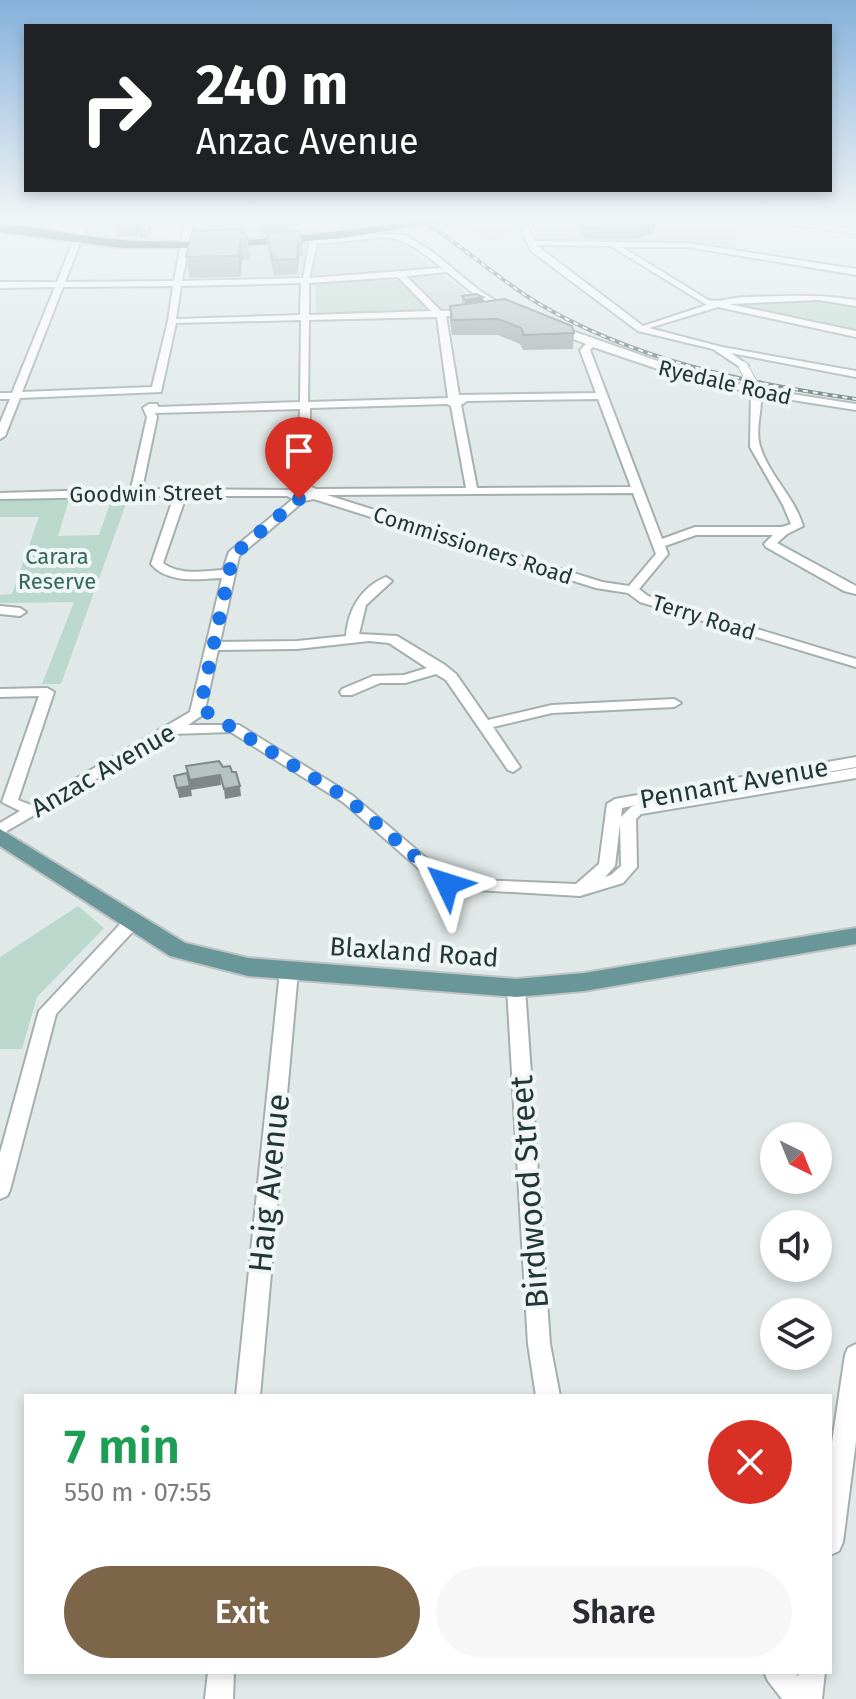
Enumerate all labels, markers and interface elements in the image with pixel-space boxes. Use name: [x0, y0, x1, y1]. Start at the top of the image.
text: 240 m: [196, 52, 348, 119]
icon: right: [64, 56, 168, 160]
text: Anzac Avenue: [196, 120, 419, 164]
street label: Ryedale Road: [656, 354, 794, 411]
pin: [265, 417, 333, 499]
icon: arrive: [277, 429, 321, 473]
street label: Goodwin Street: [69, 479, 223, 508]
street label: Commissioners Road: [370, 501, 576, 590]
park label: Carara Reserve: [18, 543, 96, 595]
street label: Terry Road: [649, 589, 759, 646]
street label: Anzac Avenue: [26, 717, 181, 824]
street label: Pennant Avenue: [637, 752, 831, 815]
position arrow: [405, 842, 489, 926]
street label: Blaxland Road: [328, 931, 499, 974]
street label: Birdwood Street: [502, 1074, 556, 1310]
street label: Haig Avenue: [241, 1092, 297, 1274]
north arrow: [760, 1122, 832, 1194]
map controls: [760, 1122, 832, 1370]
button: sound: [760, 1210, 832, 1282]
button: layers: [760, 1298, 832, 1370]
text: 7 min: [64, 1418, 180, 1476]
button: close: [708, 1420, 792, 1504]
text: 550 m · 07:55: [64, 1477, 211, 1508]
button: Exit: [64, 1566, 420, 1658]
button: Share: [436, 1566, 792, 1658]

